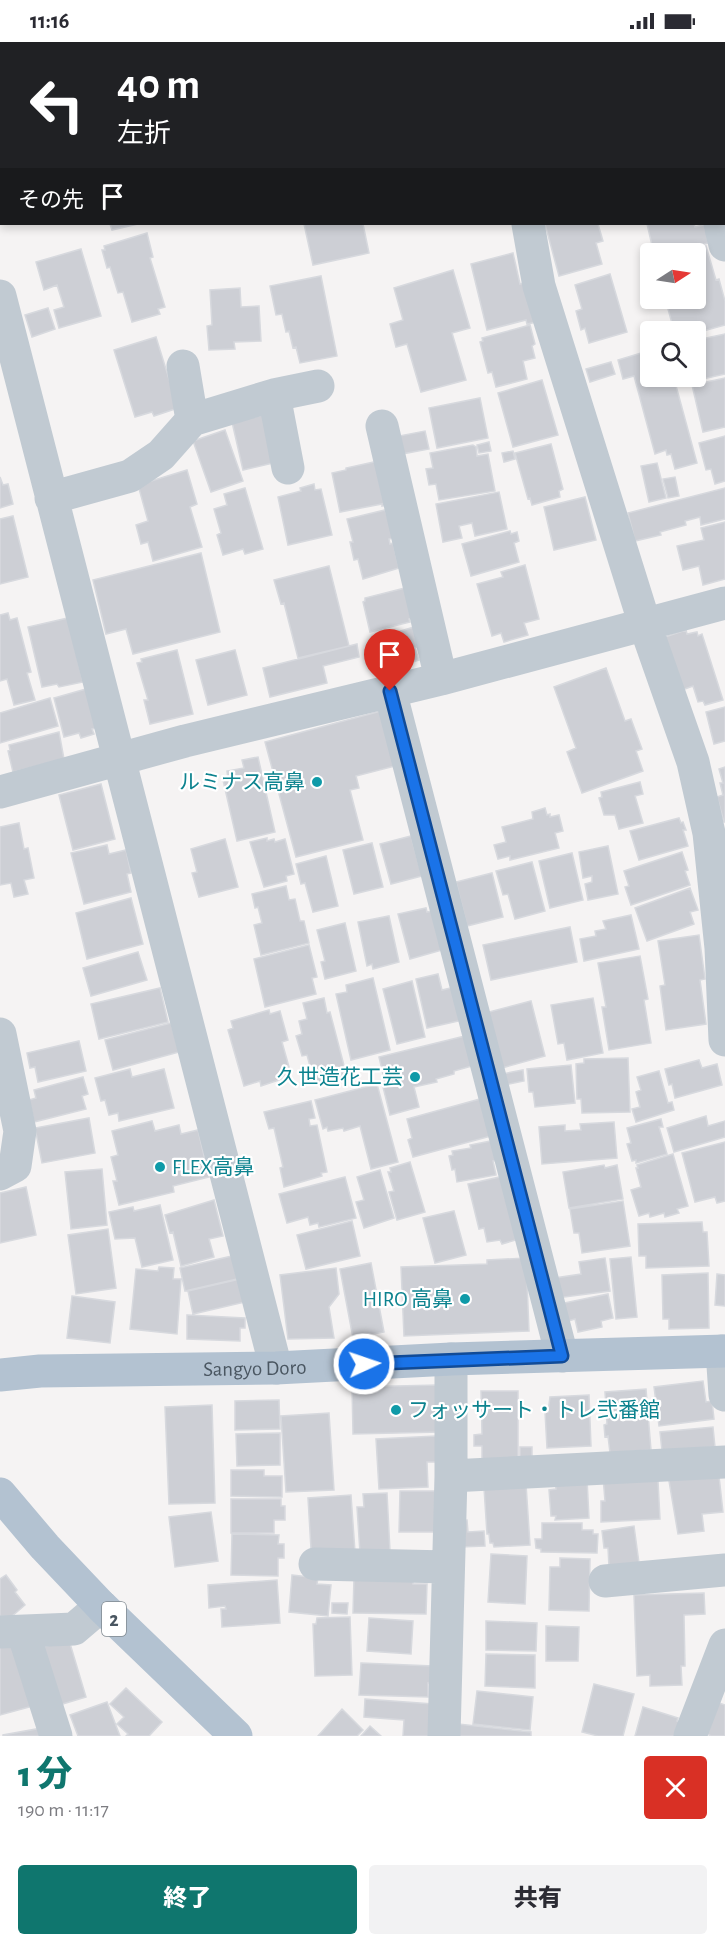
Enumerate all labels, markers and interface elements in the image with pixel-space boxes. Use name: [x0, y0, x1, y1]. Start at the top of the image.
text: 11:16: [30, 10, 69, 32]
text: 40 m: [117, 64, 200, 106]
icon: left: [18, 66, 96, 144]
text: 左折: [117, 120, 171, 147]
icon: arrive: [96, 180, 129, 213]
text: その先: [18, 189, 84, 211]
north arrow: [640, 243, 706, 309]
map controls: [640, 243, 706, 387]
button: search: [640, 321, 706, 387]
pin: [364, 629, 415, 691]
icon: arrive: [373, 638, 406, 671]
place label: ルミナス高鼻: [179, 771, 305, 793]
marker: ルミナス高鼻: [310, 775, 324, 789]
place label: 久世造花工芸: [277, 1066, 403, 1088]
marker: 久世造花工芸: [408, 1070, 422, 1084]
place label: FLEX高鼻: [172, 1156, 254, 1178]
marker: FLEX高鼻: [153, 1160, 167, 1174]
place label: HIRO 高鼻: [363, 1288, 453, 1310]
marker: HIRO 高鼻: [458, 1292, 472, 1306]
position arrow: [332, 1332, 396, 1396]
street label: Sangyo Doro: [203, 1356, 307, 1380]
place label: フォッサート・トレ弐番館: [408, 1399, 660, 1421]
marker: フォッサート・トレ弐番館: [389, 1403, 403, 1417]
road number: 2: [102, 1602, 126, 1636]
button: close: [644, 1756, 707, 1819]
text: 1 分: [18, 1757, 72, 1793]
text: 190 m · 11:17: [18, 1800, 109, 1820]
button: 終了: [18, 1865, 357, 1934]
button: 共有: [369, 1865, 707, 1934]

